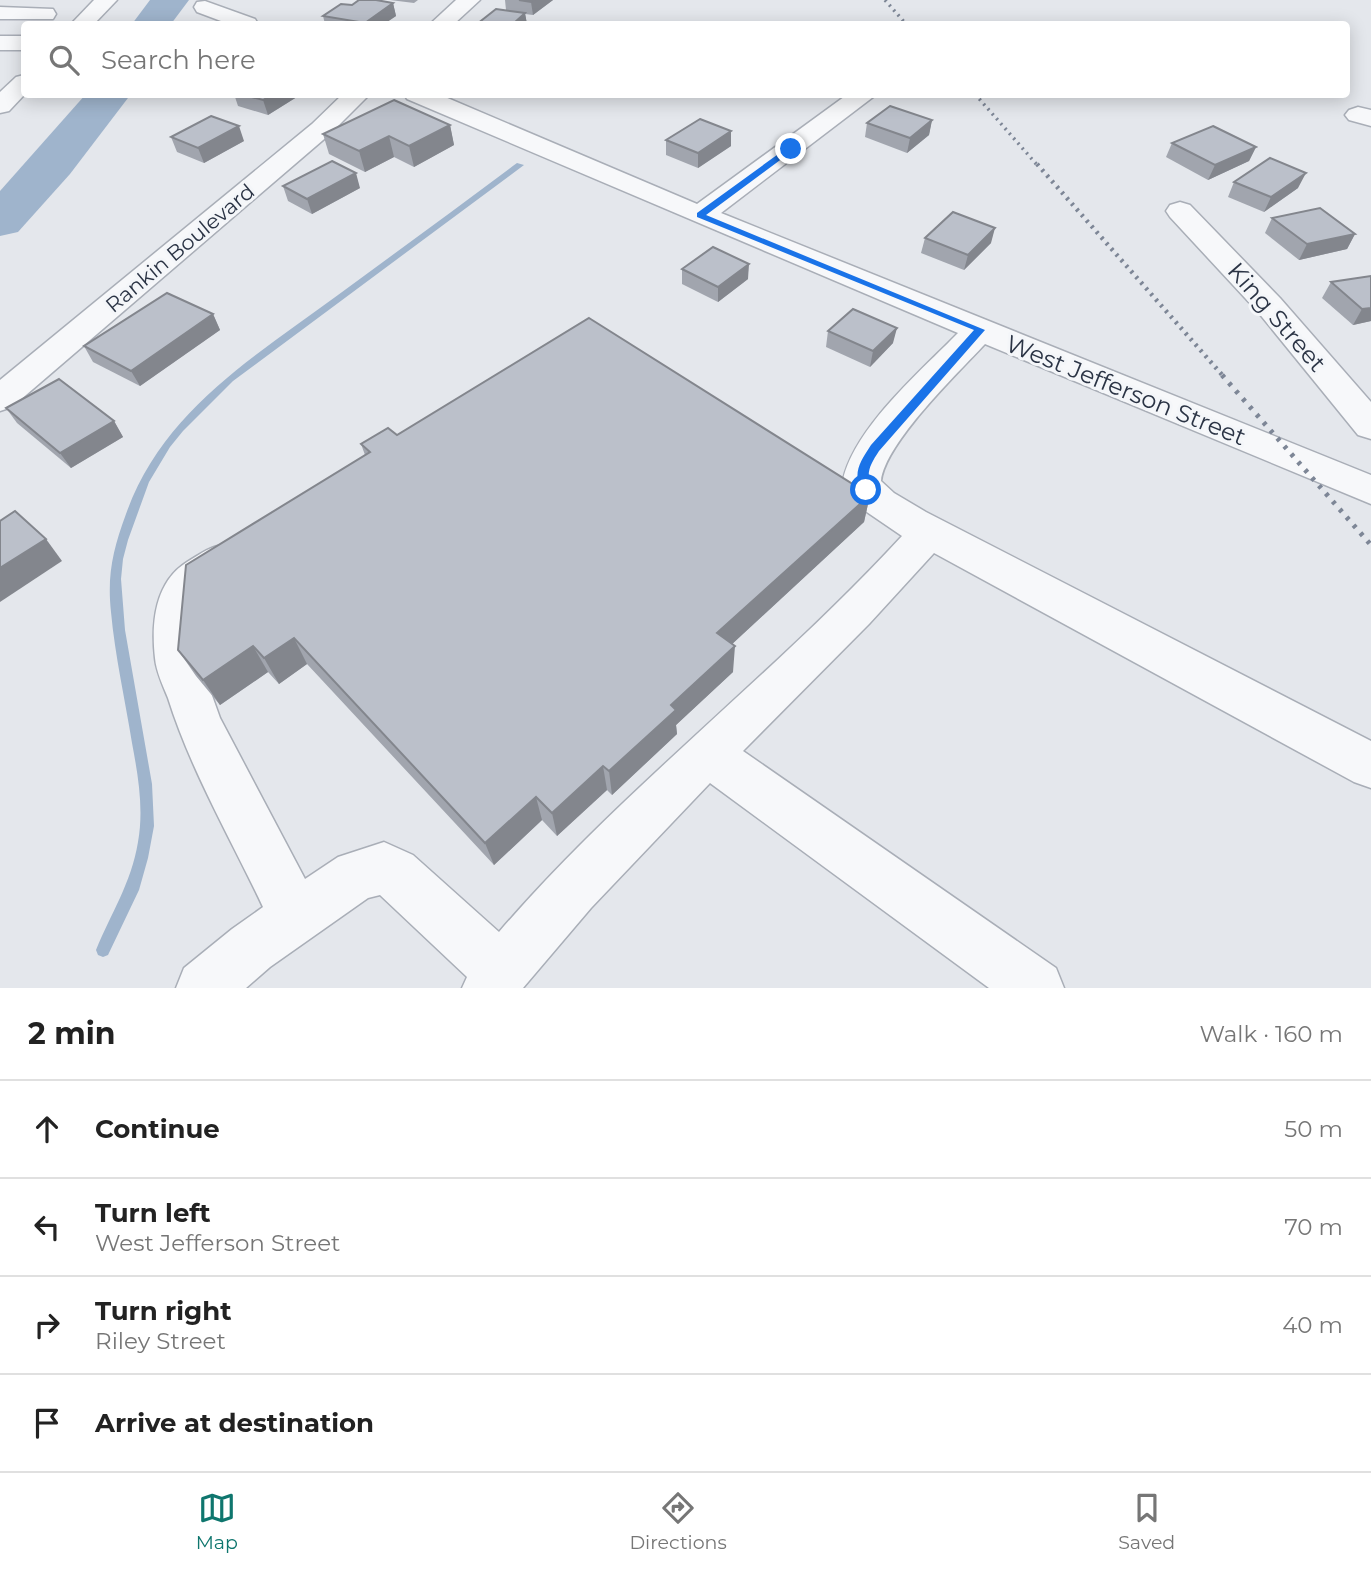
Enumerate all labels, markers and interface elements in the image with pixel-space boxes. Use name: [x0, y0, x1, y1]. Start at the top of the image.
search box: [21, 21, 1350, 98]
icon: search: [45, 41, 83, 79]
text: Search here: [101, 44, 256, 76]
route end: [775, 133, 806, 164]
street label: Rankin Boulevard: [101, 178, 259, 318]
street label: King Street: [1222, 257, 1332, 378]
street label: West Jefferson Street: [1002, 329, 1250, 452]
route start: [850, 474, 881, 505]
text: 2 min: [28, 1015, 115, 1052]
text: Walk · 160 m: [1199, 1020, 1343, 1048]
icon: ahead: [28, 1110, 66, 1148]
text: Continue: [95, 1113, 220, 1145]
text: 50 m: [1284, 1115, 1343, 1143]
text: Turn left: [95, 1197, 211, 1229]
icon: left: [28, 1208, 66, 1246]
text: 70 m: [1284, 1213, 1343, 1241]
text: West Jefferson Street: [95, 1229, 340, 1257]
text: Turn right: [95, 1295, 231, 1327]
icon: right: [28, 1306, 66, 1344]
text: 40 m: [1282, 1311, 1343, 1339]
text: Riley Street: [95, 1327, 226, 1355]
icon: arrive: [28, 1404, 66, 1442]
text: Arrive at destination: [95, 1407, 374, 1439]
tab: Map: [196, 1489, 238, 1554]
tab: Directions: [629, 1489, 727, 1554]
tab: Saved: [1118, 1489, 1175, 1554]

